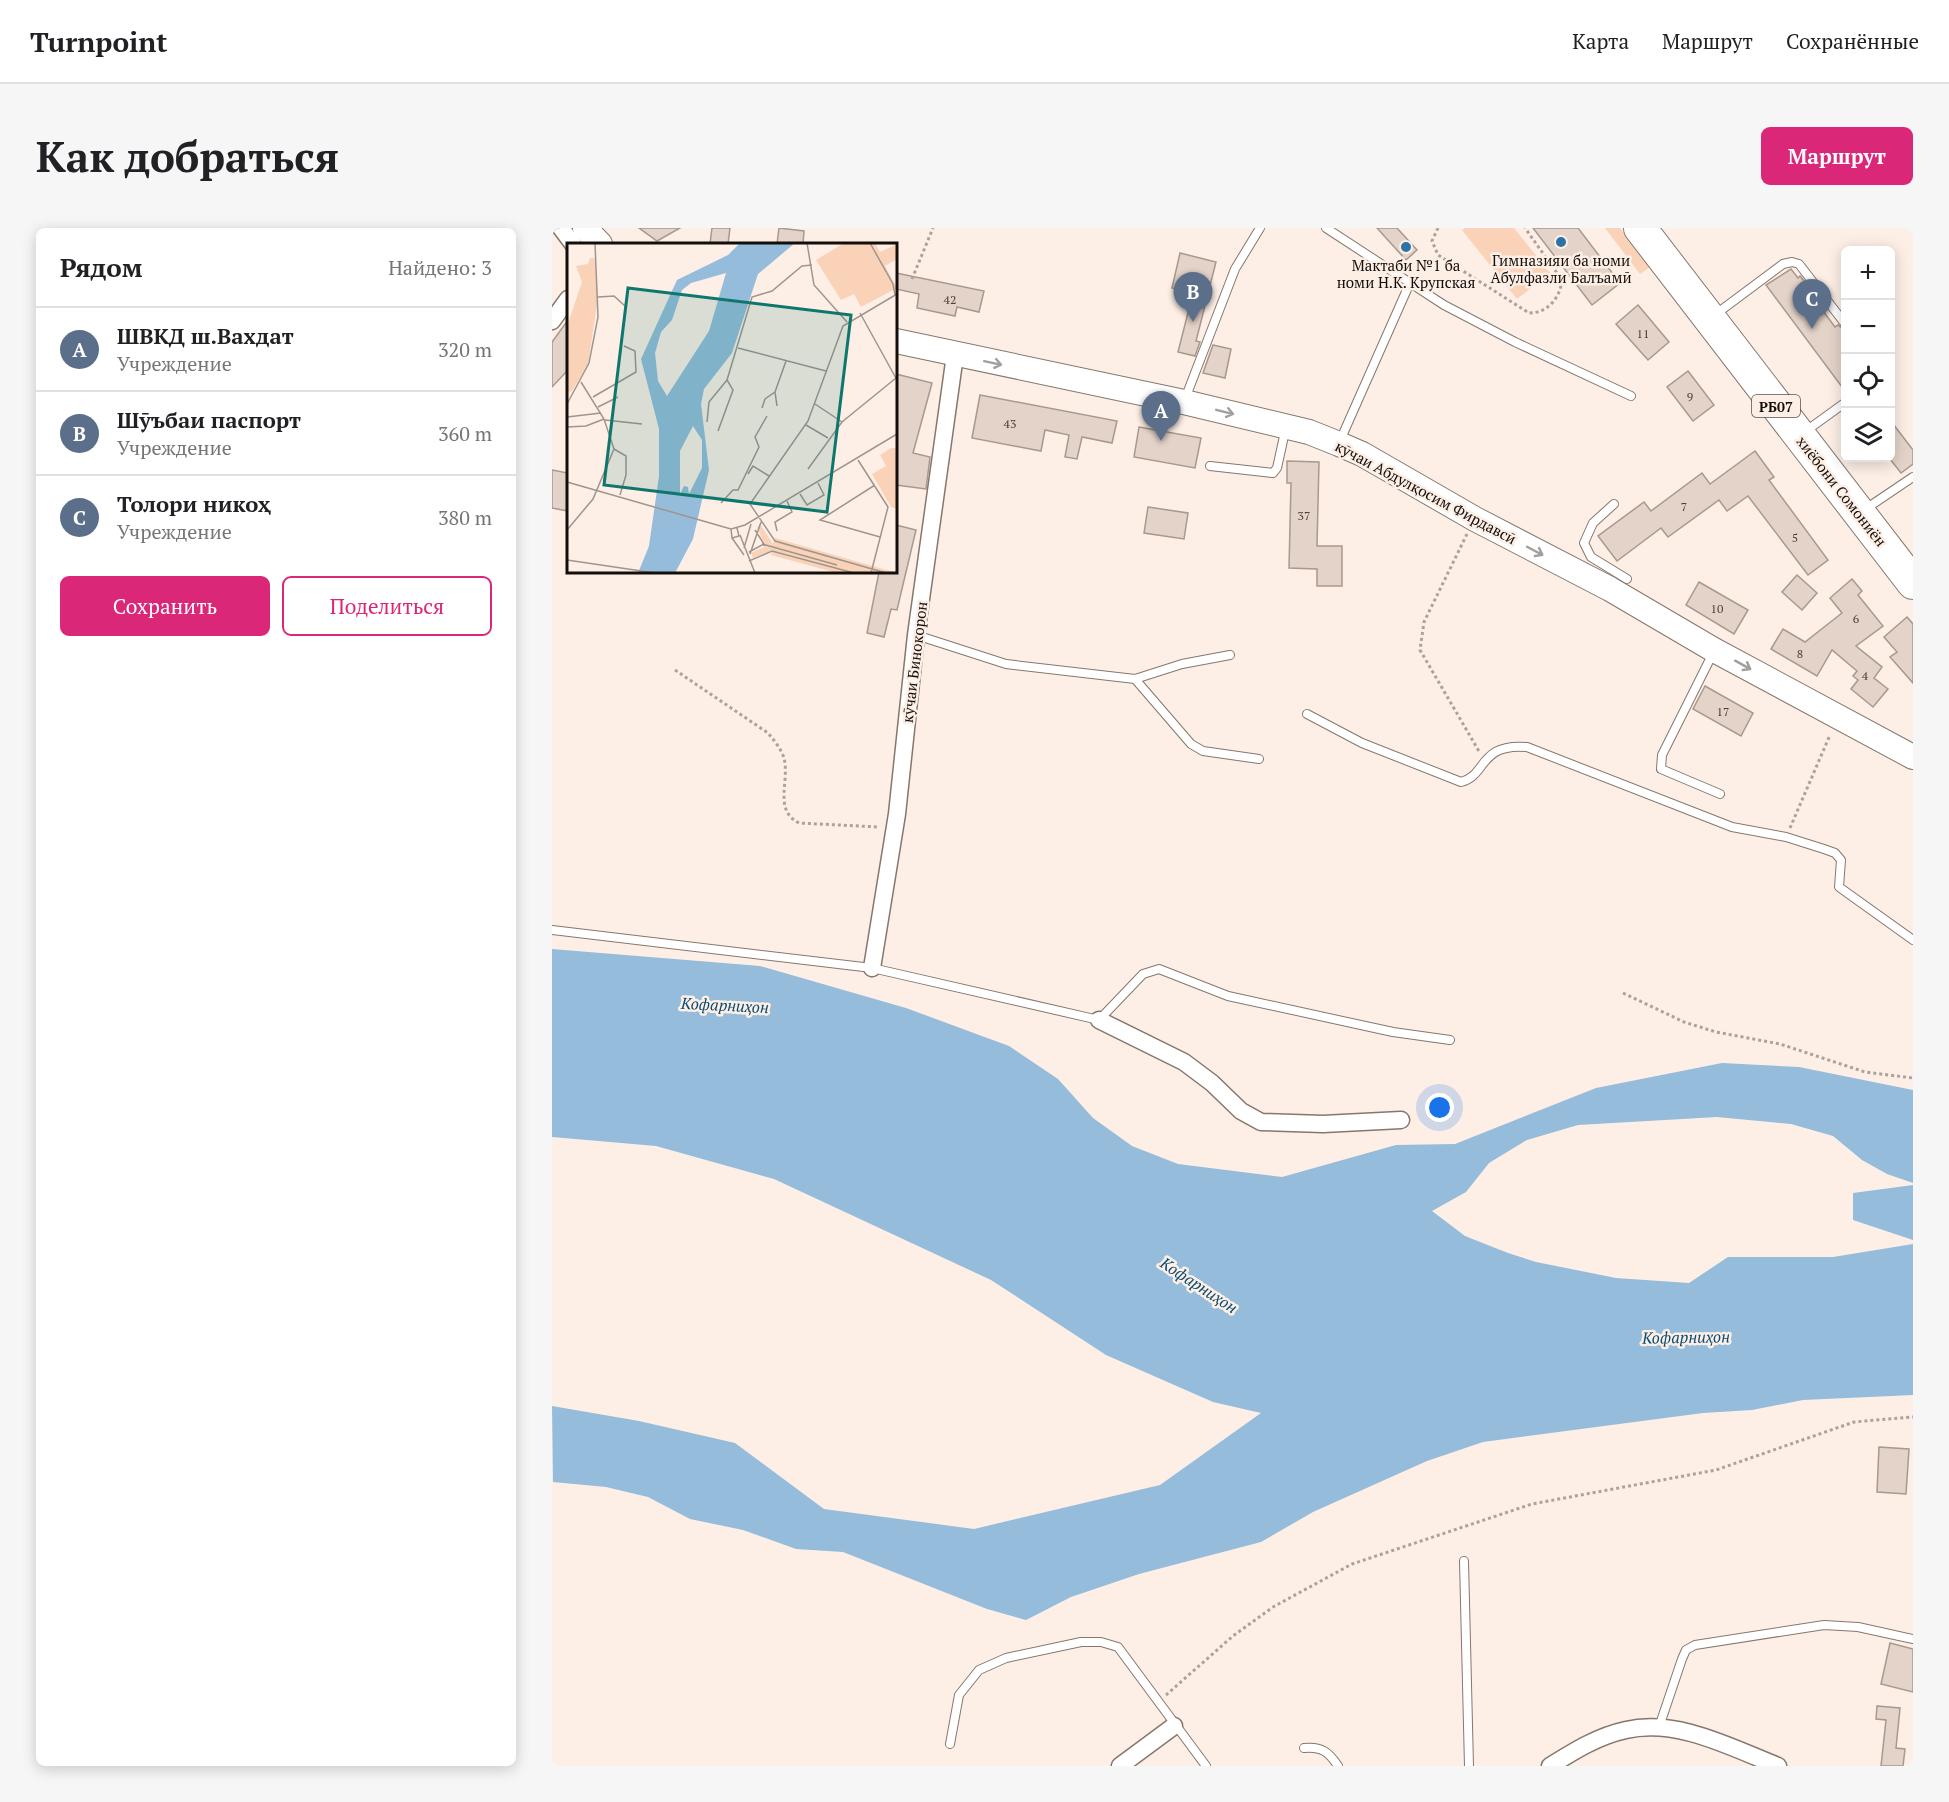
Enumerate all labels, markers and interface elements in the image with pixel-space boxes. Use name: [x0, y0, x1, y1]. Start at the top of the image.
text: Turnpoint: [30, 23, 168, 60]
text: Карта: [1572, 27, 1629, 55]
text: Маршрут: [1662, 27, 1753, 55]
text: Сохранённые: [1786, 27, 1919, 55]
button: Маршрут: [1761, 127, 1913, 185]
text: Как добраться: [36, 128, 339, 184]
marker: Гимназияи ба номи Абулфазли Балъамӣ: [1554, 235, 1568, 249]
marker: Мактаби №1 ба номи Н.К. Крупская: [1399, 240, 1413, 254]
inset map: [567, 243, 897, 573]
map controls: [1841, 246, 1895, 462]
button: +: [1841, 246, 1895, 300]
text: Рядом: [60, 250, 143, 284]
place label: Гимназияи ба номи Абулфазли Балъамӣ: [1490, 250, 1632, 287]
text: Найдено: 3: [388, 254, 492, 281]
place label: Мактаби №1 ба номи Н.К. Крупская: [1337, 255, 1475, 292]
pin: B: [1174, 272, 1212, 322]
pin: C: [1792, 279, 1832, 329]
house number: 42: [944, 292, 956, 307]
button: −: [1841, 300, 1895, 354]
text: ШВКД ш.Вахдат: [117, 321, 294, 350]
house number: 11: [1637, 326, 1649, 341]
text: A: [72, 336, 87, 363]
text: 320 m: [438, 336, 492, 363]
text: Учреждение: [117, 350, 232, 377]
button: locate: [1841, 354, 1895, 408]
one-way arrow: [983, 358, 1003, 369]
house number: 9: [1687, 389, 1693, 404]
pin: A: [1142, 392, 1180, 441]
road number: РБ07: [1752, 395, 1800, 417]
text: Шӯъбаи паспорт: [117, 405, 301, 434]
one-way arrow: [1215, 407, 1234, 419]
button: layers: [1841, 408, 1895, 462]
house number: 43: [1004, 416, 1016, 431]
text: B: [73, 420, 86, 447]
text: 360 m: [438, 420, 492, 447]
street label: хиёбони Сомониён: [1793, 432, 1891, 550]
text: Учреждение: [117, 434, 232, 461]
street label: кӯчаи Абдулқосим Фирдавсӣ: [1332, 436, 1520, 548]
text: Толори никоҳ: [117, 489, 270, 518]
house number: 7: [1681, 499, 1687, 514]
text: C: [73, 504, 86, 531]
text: 380 m: [438, 504, 492, 531]
house number: 37: [1298, 508, 1310, 523]
text: Учреждение: [117, 518, 232, 545]
house number: 5: [1792, 530, 1798, 545]
one-way arrow: [1526, 546, 1544, 557]
button: Сохранить: [60, 576, 270, 636]
button: Поделиться: [282, 576, 492, 636]
street label: кӯчаи Бинокорон: [897, 600, 931, 724]
house number: 10: [1711, 601, 1723, 616]
house number: 6: [1853, 611, 1860, 626]
house number: 8: [1797, 646, 1803, 661]
one-way arrow: [1733, 660, 1751, 671]
house number: 4: [1862, 668, 1869, 683]
house number: 17: [1717, 704, 1729, 719]
water label: Кофарниҳон: [680, 992, 770, 1018]
your location: [1425, 1093, 1454, 1122]
water label: Кофарниҳон: [1155, 1251, 1242, 1318]
water label: Кофарниҳон: [1641, 1325, 1730, 1349]

